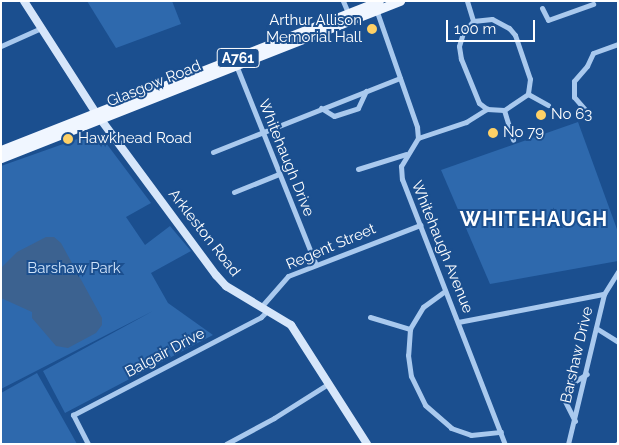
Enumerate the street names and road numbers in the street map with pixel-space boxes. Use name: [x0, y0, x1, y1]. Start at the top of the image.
road number: A761: [216, 46, 260, 70]
street label: Glasgow Road: [104, 57, 204, 111]
street label: Whitehaugh Drive: [254, 97, 318, 219]
street label: Whitehaugh Avenue: [407, 178, 477, 316]
street label: Arkleston Road: [164, 186, 244, 280]
street label: Regent Street: [284, 220, 378, 274]
street label: Barshaw Drive: [557, 305, 597, 405]
street label: Balgair Drive: [122, 324, 208, 382]

